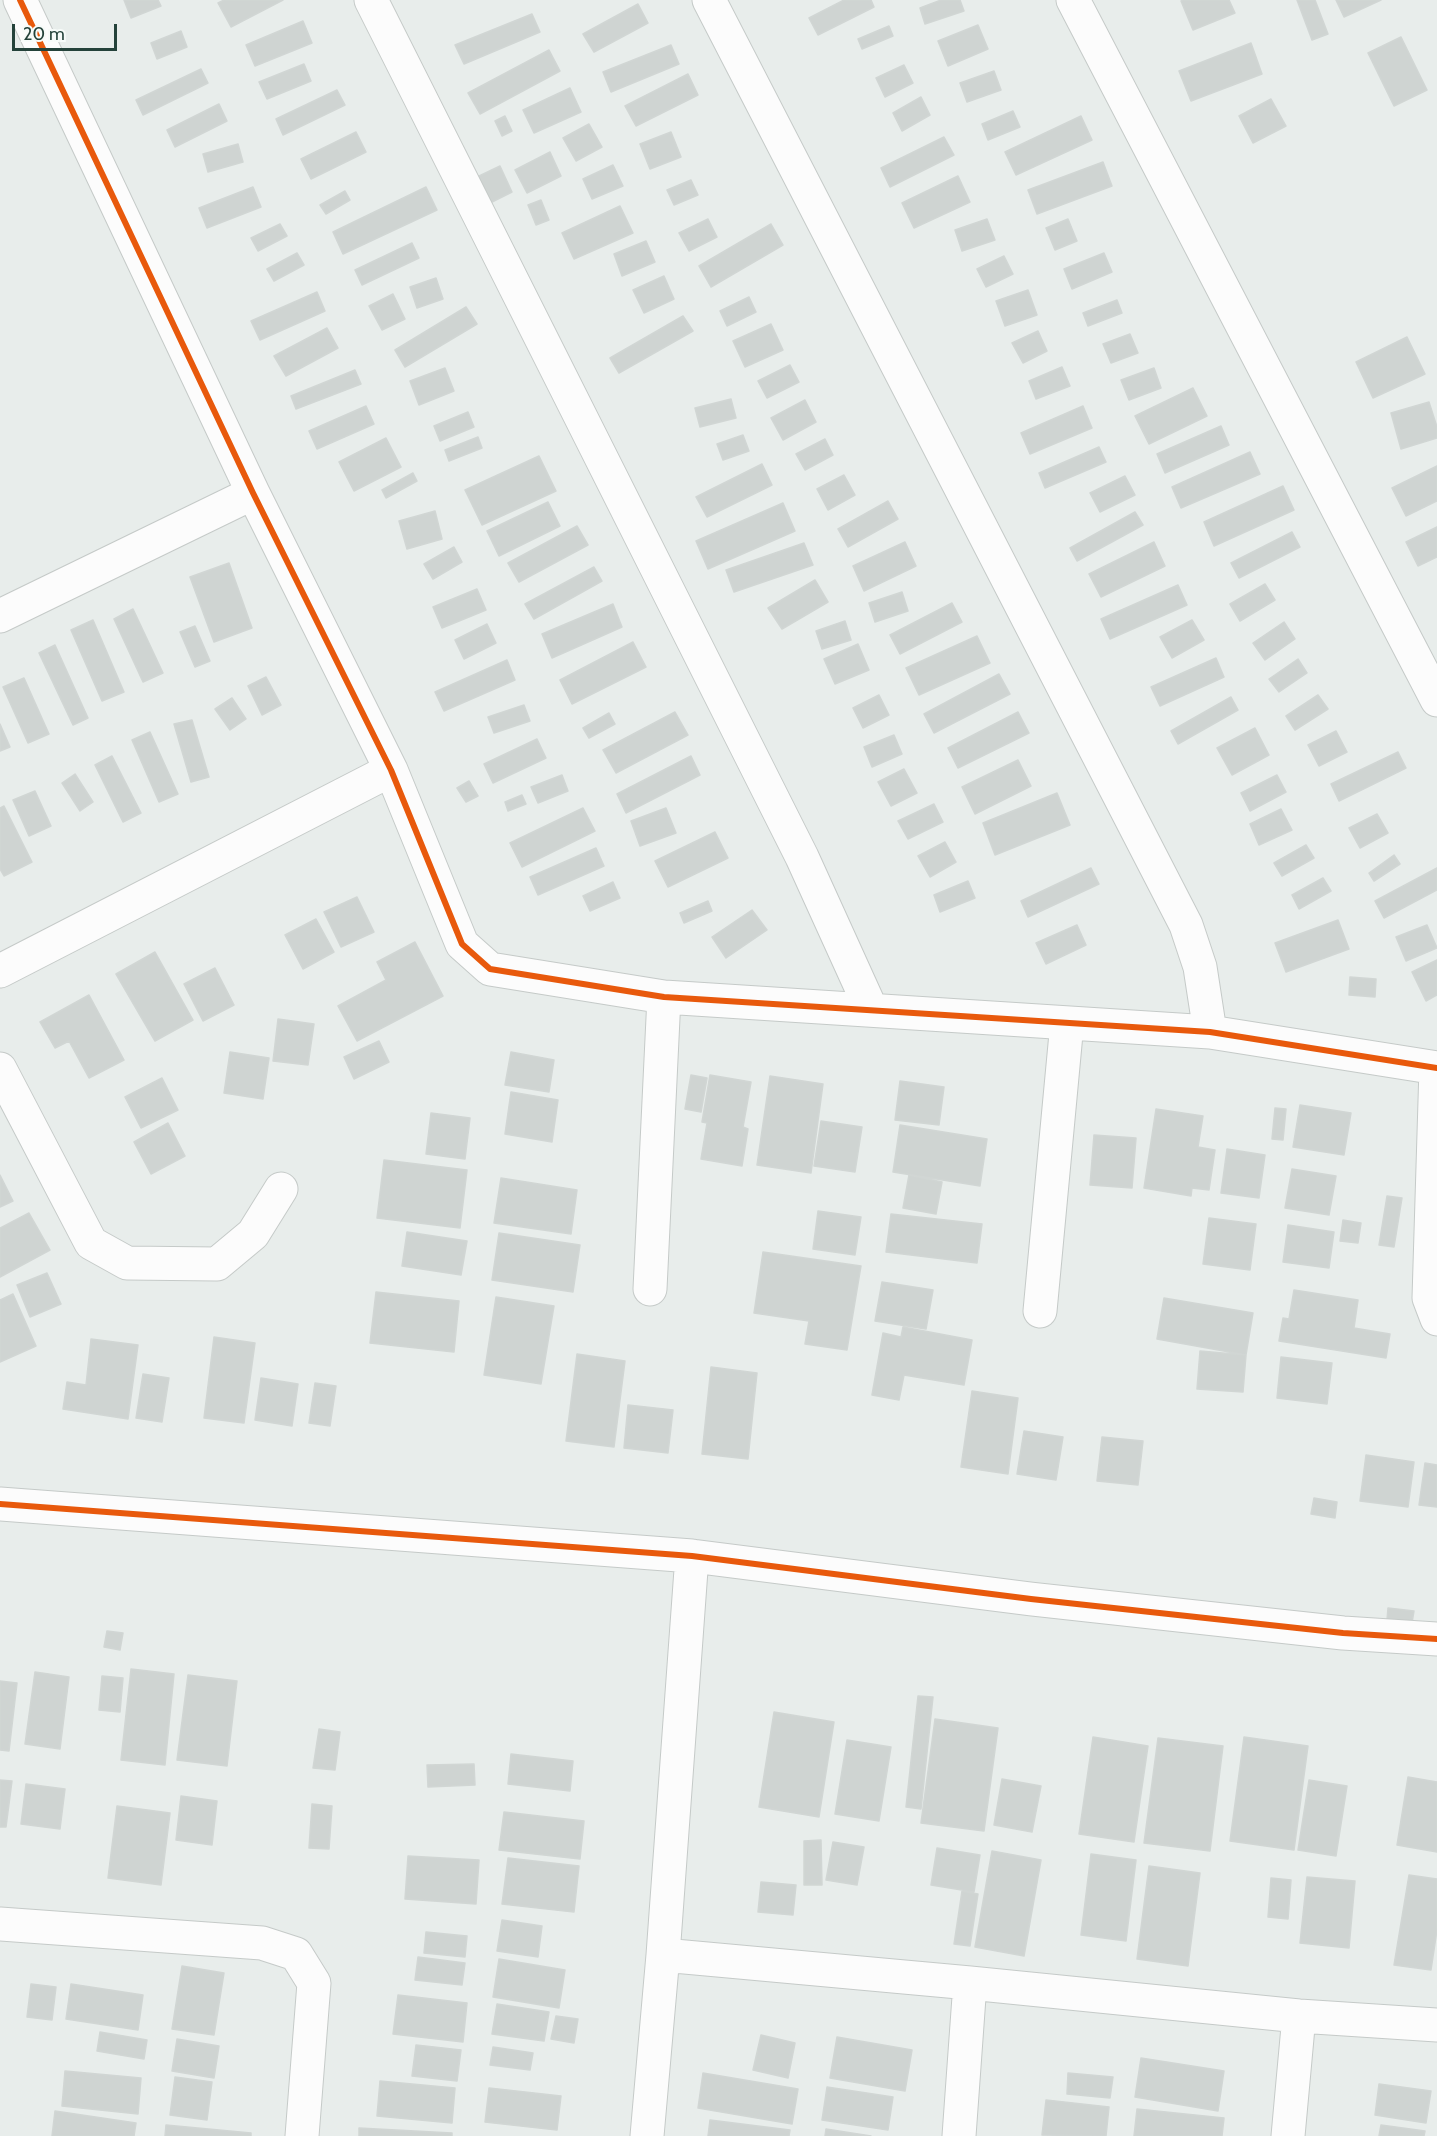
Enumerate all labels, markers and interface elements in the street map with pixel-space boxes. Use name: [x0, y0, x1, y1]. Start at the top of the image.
scale bar: [15, 12, 120, 50]
text: 20 m: [23, 23, 65, 45]

